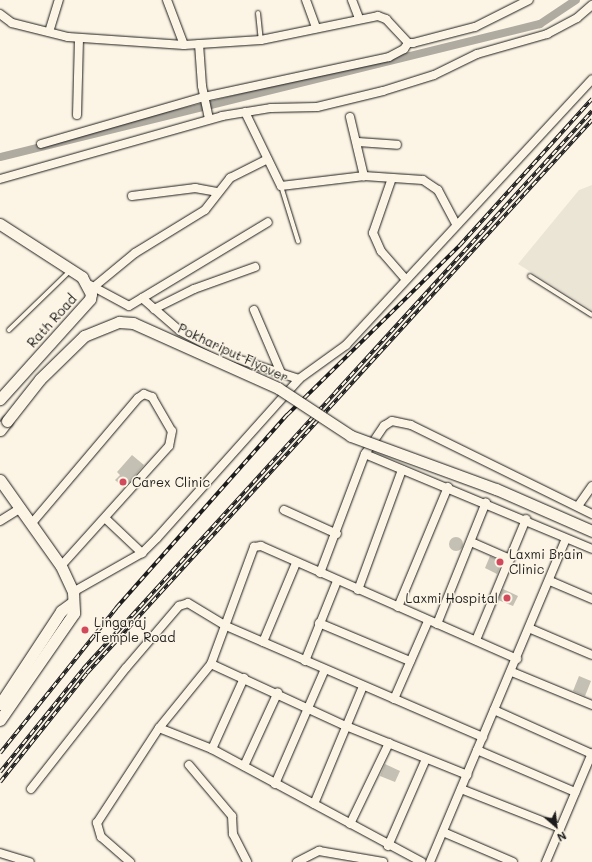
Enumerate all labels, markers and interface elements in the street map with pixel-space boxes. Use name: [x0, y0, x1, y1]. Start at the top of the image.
street label: Rath Road: [24, 291, 80, 351]
street label: Pokhariput Flyover: [175, 321, 291, 385]
place label: Carex Clinic: [132, 474, 210, 490]
marker: Carex Clinic: [117, 476, 129, 488]
place label: Laxmi Brain Clinic: [509, 547, 583, 578]
marker: Laxmi Brain Clinic: [494, 556, 506, 568]
place label: Laxmi Hospital: [406, 590, 498, 606]
marker: Laxmi Hospital: [501, 592, 513, 604]
place label: Lingaraj Temple Road: [94, 615, 176, 646]
marker: Lingaraj Temple Road: [79, 624, 91, 636]
north arrow: [536, 806, 576, 846]
text: N: [555, 828, 569, 846]

